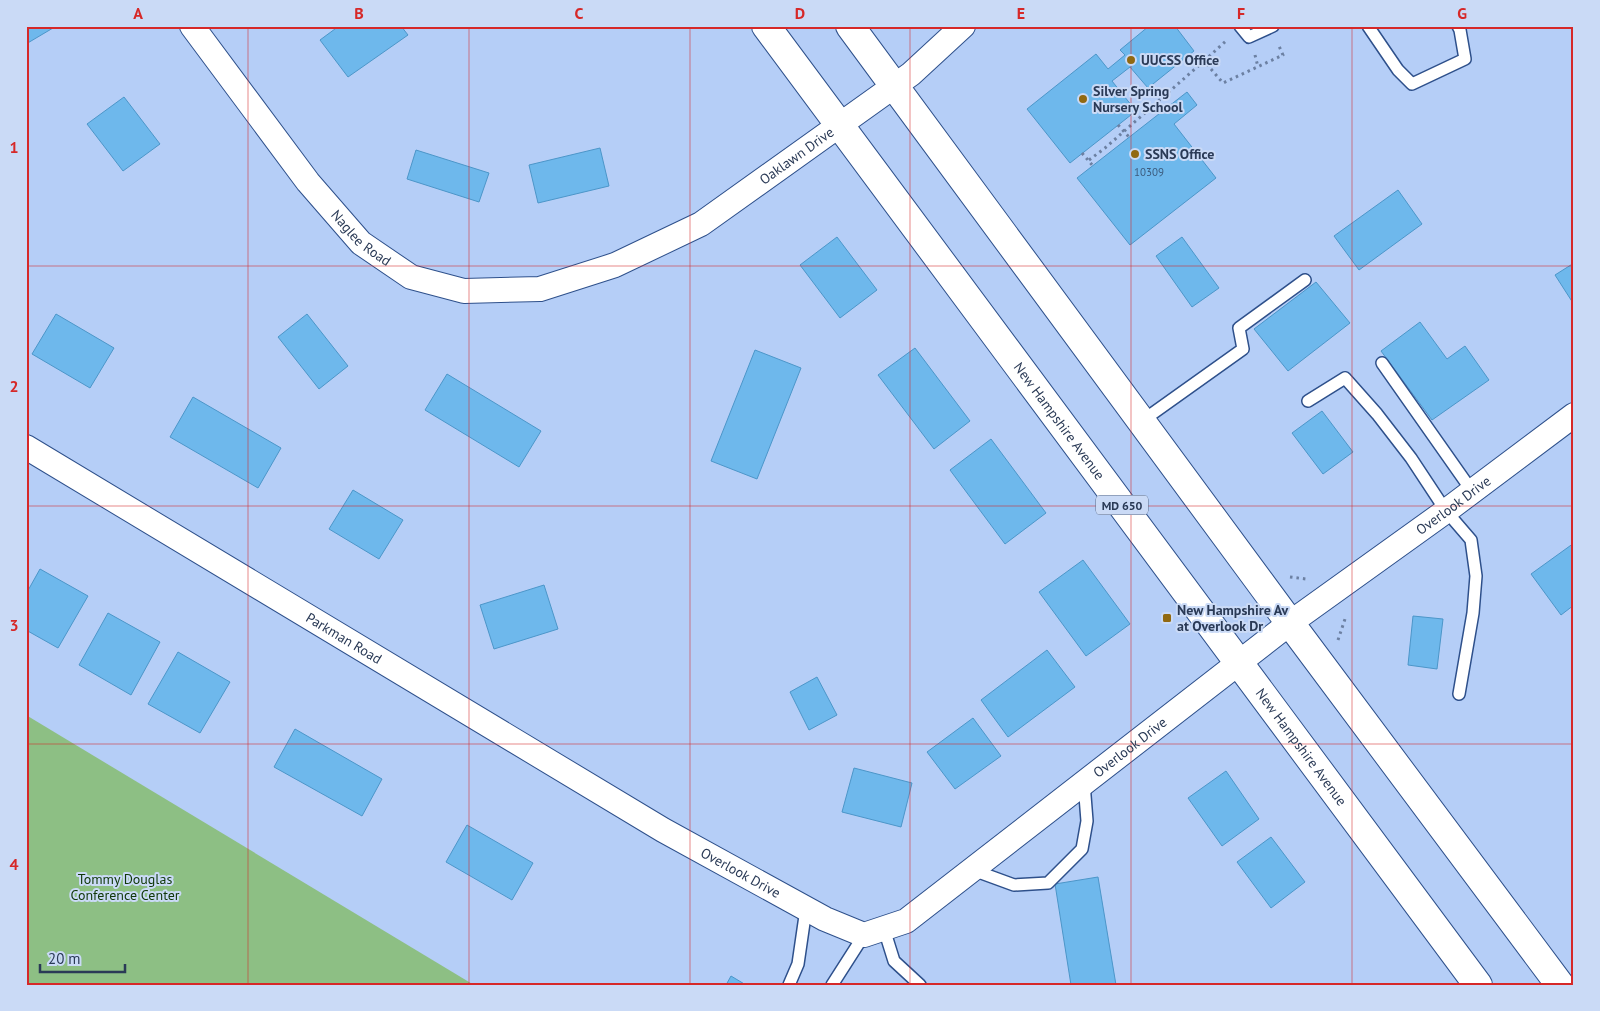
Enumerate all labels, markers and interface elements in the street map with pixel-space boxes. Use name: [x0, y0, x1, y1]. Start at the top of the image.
text: A: [133, 3, 143, 23]
text: B: [354, 3, 364, 23]
text: C: [575, 3, 584, 23]
text: D: [795, 3, 805, 23]
text: E: [1017, 3, 1025, 23]
text: F: [1237, 3, 1245, 23]
text: G: [1457, 3, 1467, 23]
place label: UUCSS Office: [1141, 51, 1219, 69]
marker: UUCSS Office: [1125, 54, 1137, 66]
place label: Silver Spring Nursery School: [1093, 82, 1183, 116]
marker: Silver Spring Nursery School: [1077, 93, 1089, 105]
street label: Oaklawn Drive: [756, 123, 837, 188]
text: 1: [9, 137, 19, 157]
place label: SSNS Office: [1145, 145, 1214, 163]
marker: SSNS Office: [1129, 148, 1141, 160]
house number: 10309: [1134, 165, 1164, 179]
street label: Naglee Road: [327, 206, 395, 270]
street label: New Hampshire Avenue: [1010, 359, 1109, 483]
text: 2: [9, 376, 19, 396]
street label: Overlook Drive: [1412, 472, 1494, 539]
road number: MD 650: [1096, 496, 1148, 514]
place label: New Hampshire Av at Overlook Dr: [1177, 601, 1288, 635]
street label: Parkman Road: [303, 609, 385, 668]
marker: New Hampshire Av at Overlook Dr: [1161, 612, 1173, 624]
text: 3: [9, 615, 19, 635]
street label: New Hampshire Avenue: [1252, 685, 1351, 809]
street label: Overlook Drive: [1089, 713, 1170, 781]
street label: Overlook Drive: [698, 844, 784, 902]
text: 4: [9, 854, 19, 874]
park label: Tommy Douglas Conference Center: [70, 870, 180, 904]
scale bar: [40, 941, 125, 973]
text: 20 m: [48, 949, 81, 968]

